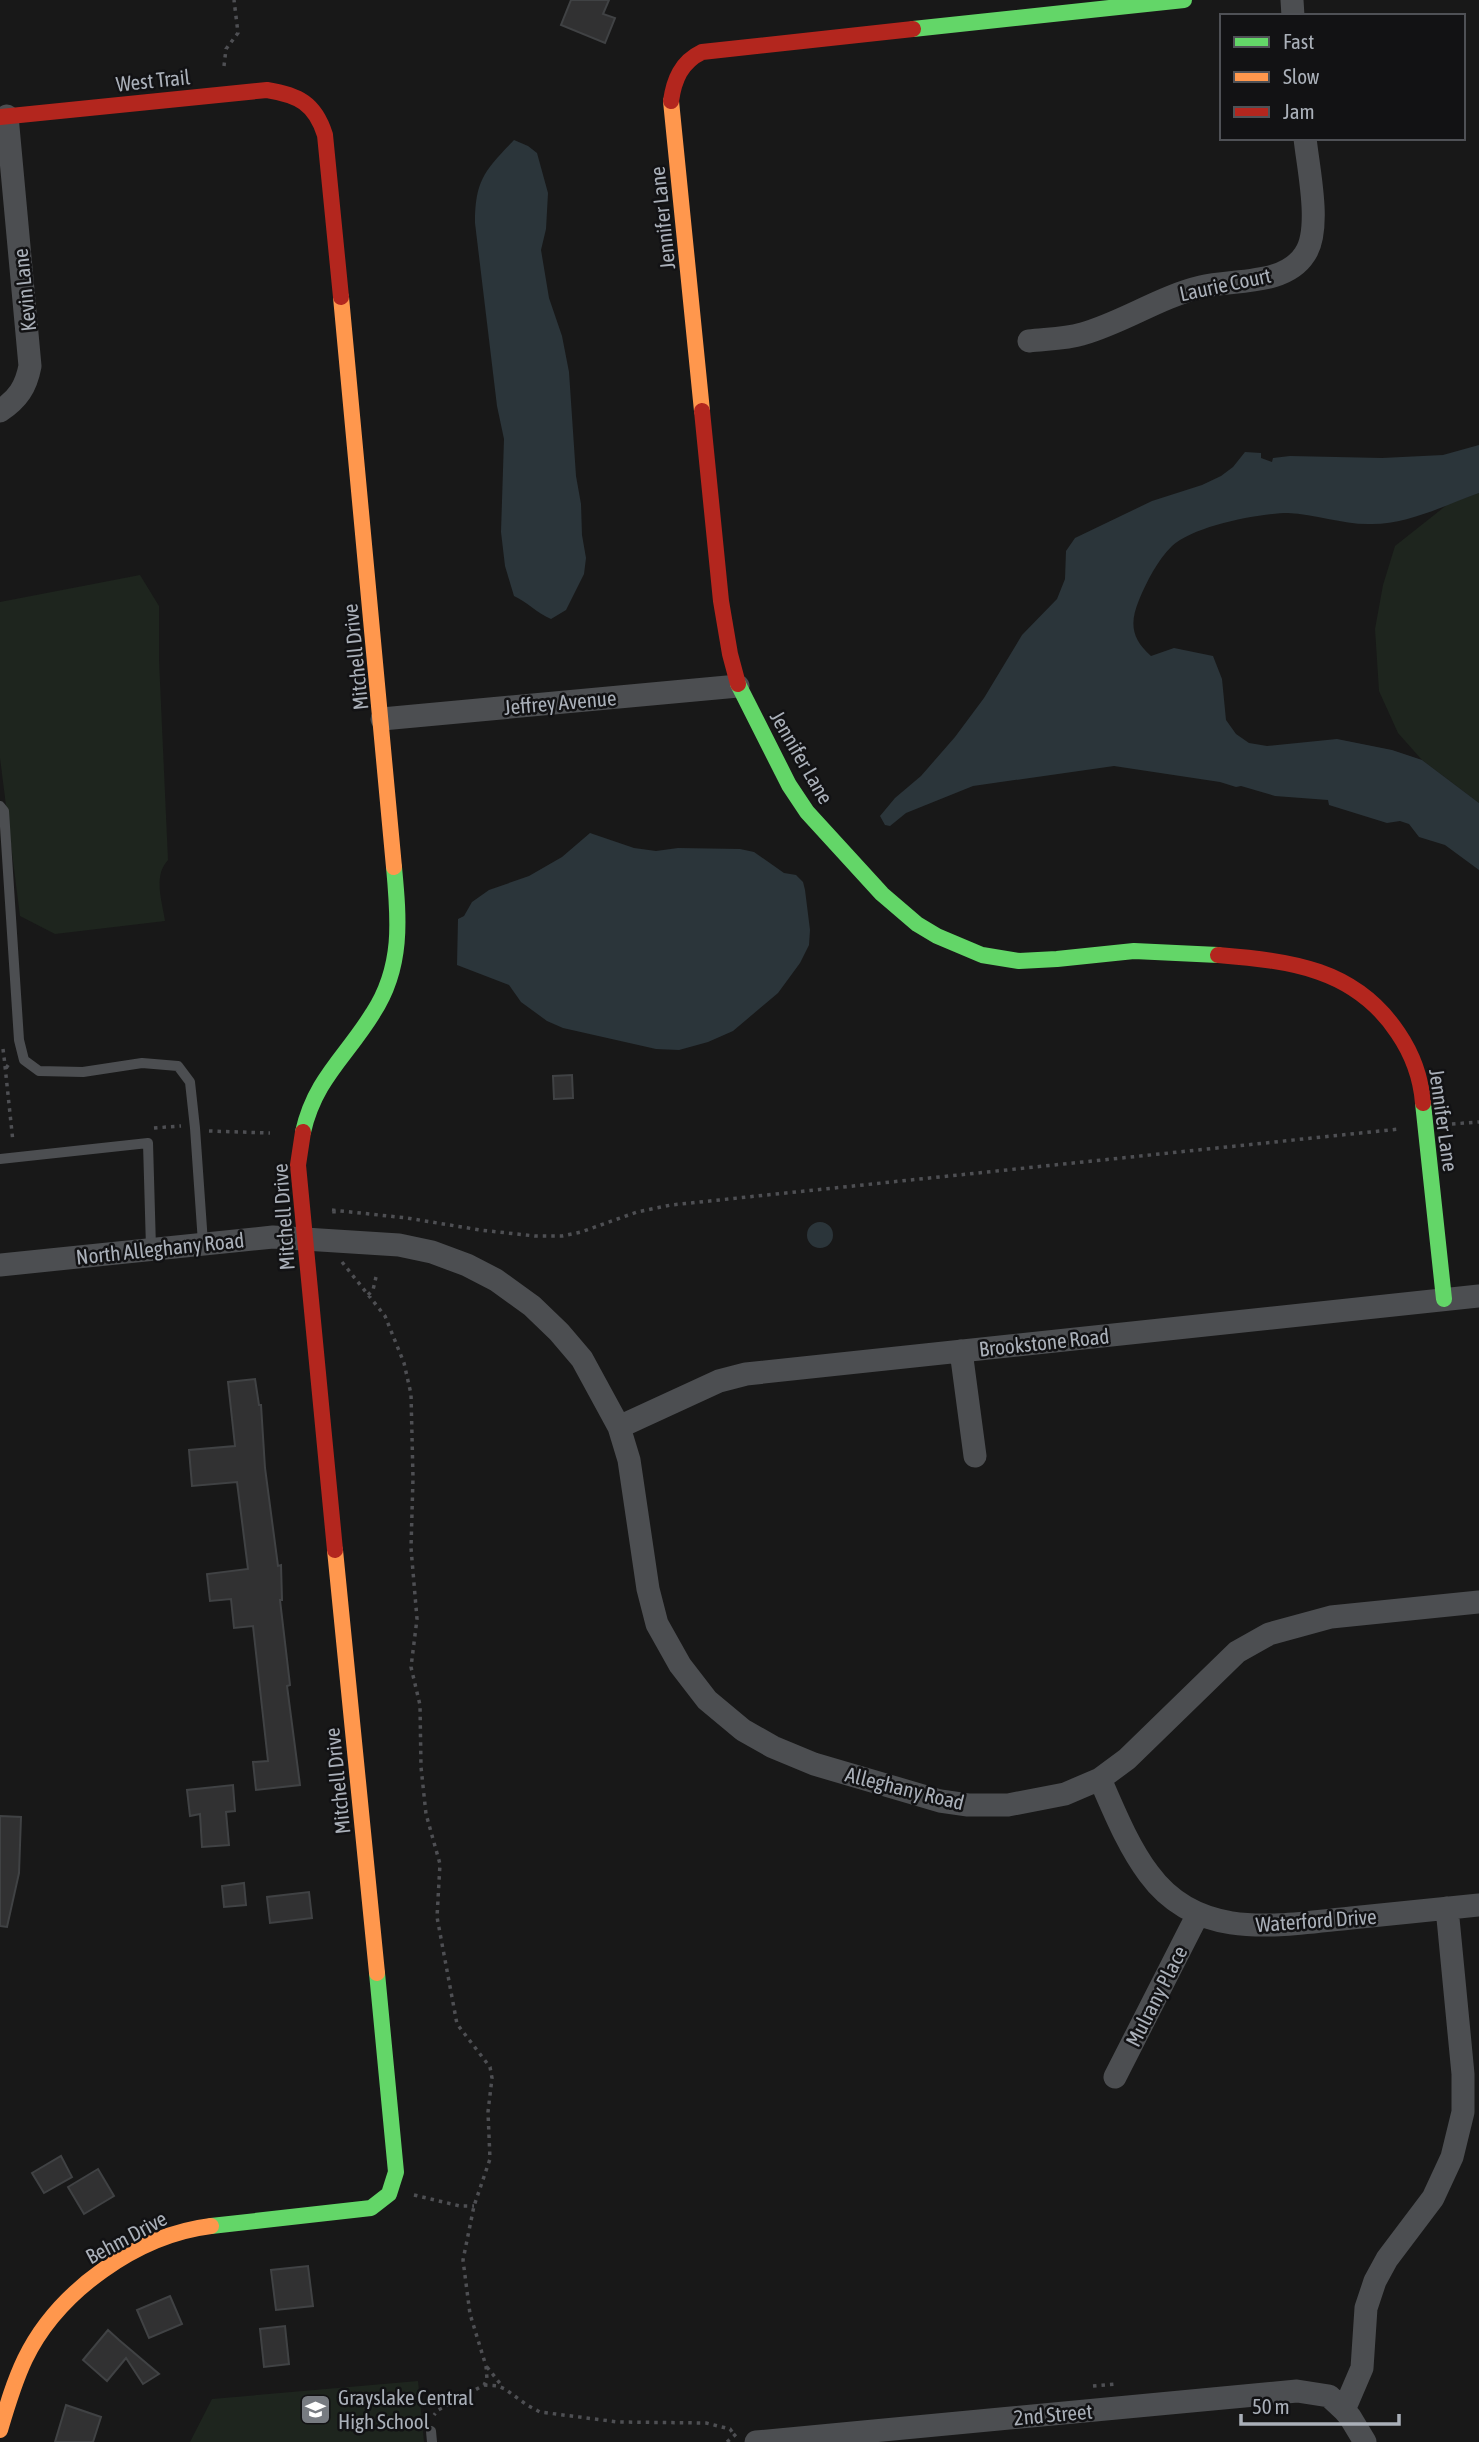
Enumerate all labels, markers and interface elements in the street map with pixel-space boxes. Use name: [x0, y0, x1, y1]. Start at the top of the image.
legend: [1220, 14, 1465, 140]
text: Fast: [1283, 29, 1314, 53]
street label: West Trail: [115, 64, 192, 96]
text: Slow: [1283, 64, 1320, 88]
text: Jam: [1283, 99, 1315, 123]
street label: Jennifer Lane: [645, 165, 679, 271]
street label: Kevin Lane: [8, 247, 40, 333]
street label: Laurie Court: [1177, 263, 1273, 305]
street label: Mitchell Drive: [337, 603, 373, 711]
street label: Jeffrey Avenue: [503, 685, 617, 719]
street label: Jennifer Lane: [766, 706, 838, 808]
street label: Jennifer Lane: [1425, 1067, 1463, 1173]
street label: Mitchell Drive: [267, 1163, 299, 1271]
street label: North Alleghany Road: [75, 1227, 245, 1269]
street label: Brookstone Road: [978, 1323, 1110, 1361]
street label: Mitchell Drive: [319, 1727, 355, 1835]
street label: Alleghany Road: [843, 1762, 967, 1814]
street label: Waterford Drive: [1255, 1904, 1377, 1936]
street label: Mulrany Place: [1120, 1942, 1192, 2050]
street label: Behm Drive: [81, 2206, 171, 2268]
scale bar: [1241, 2382, 1398, 2426]
place label: Grayslake Central High School: [338, 2385, 474, 2433]
school or university icon: Grayslake Central High School: [298, 2392, 332, 2426]
text: 50 m: [1252, 2394, 1290, 2418]
street label: 2nd Street: [1013, 2399, 1093, 2429]

